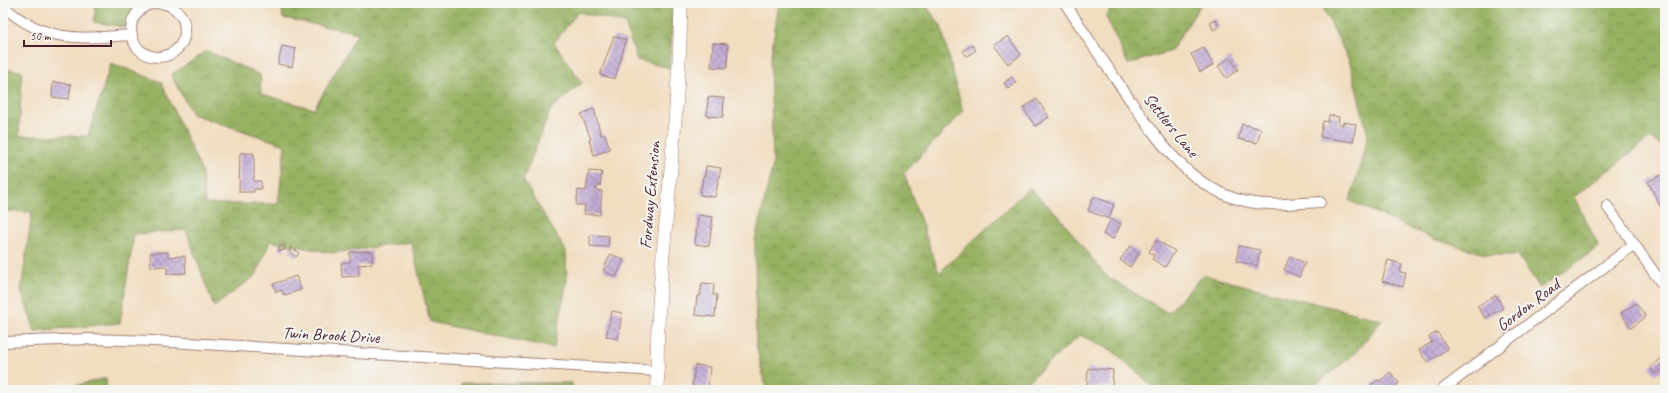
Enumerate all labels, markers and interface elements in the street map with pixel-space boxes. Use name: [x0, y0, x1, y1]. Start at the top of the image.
scale bar: [24, 22, 111, 48]
text: 50 m: [30, 28, 52, 44]
street label: Settlers Lane: [1139, 89, 1204, 162]
street label: Fordway Extension: [635, 139, 665, 250]
street label: Gordon Road: [1492, 273, 1566, 336]
street label: Twin Brook Drive: [282, 322, 382, 348]

